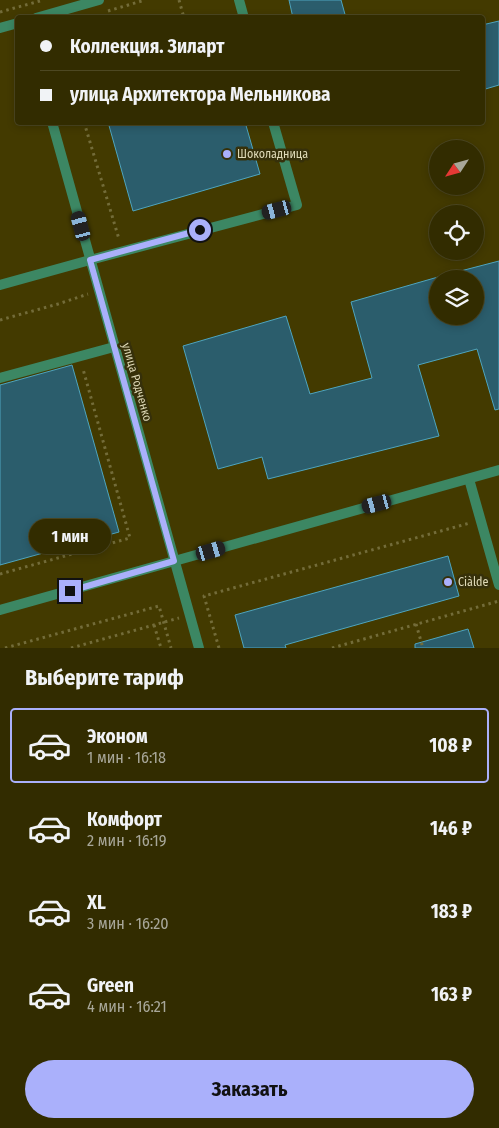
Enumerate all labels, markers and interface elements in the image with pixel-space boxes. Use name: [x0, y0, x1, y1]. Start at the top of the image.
text: Коллекция. Зиларт: [70, 35, 224, 58]
text: улица Архитектора Мельникова: [70, 83, 331, 106]
north arrow: [429, 140, 484, 195]
map controls: [429, 140, 484, 325]
place label: Шоколадница: [237, 147, 308, 161]
marker: Шоколадница: [221, 148, 233, 160]
car: [260, 199, 293, 221]
button: locate: [429, 205, 484, 260]
car: [69, 210, 92, 242]
route start: [189, 219, 211, 241]
button: layers: [429, 270, 484, 325]
street label: улица Родченко: [119, 341, 155, 423]
car: [360, 493, 393, 515]
callout: 1 мин: [29, 518, 111, 554]
text: 1 мин: [52, 527, 88, 546]
car: [194, 540, 227, 562]
place label: Ciàlde: [458, 575, 488, 589]
marker: Ciàlde: [442, 576, 454, 588]
route end: [59, 580, 81, 602]
text: Выберите тариф: [25, 664, 184, 691]
icon: car: [27, 723, 72, 768]
text: Эконом: [87, 725, 148, 748]
text: 108 ₽: [429, 734, 472, 757]
text: 1 мин · 16:18: [87, 748, 166, 767]
icon: car: [27, 806, 72, 851]
text: Комфорт: [87, 808, 162, 831]
text: 146 ₽: [430, 817, 472, 840]
text: 2 мин · 16:19: [87, 831, 167, 850]
icon: car: [27, 889, 72, 934]
text: XL: [87, 891, 106, 914]
text: 183 ₽: [431, 900, 472, 923]
text: 3 мин · 16:20: [87, 914, 169, 933]
icon: car: [27, 972, 72, 1017]
text: Green: [87, 974, 134, 997]
text: 163 ₽: [431, 983, 472, 1006]
text: 4 мин · 16:21: [87, 997, 167, 1016]
button: Заказать: [25, 1060, 474, 1118]

